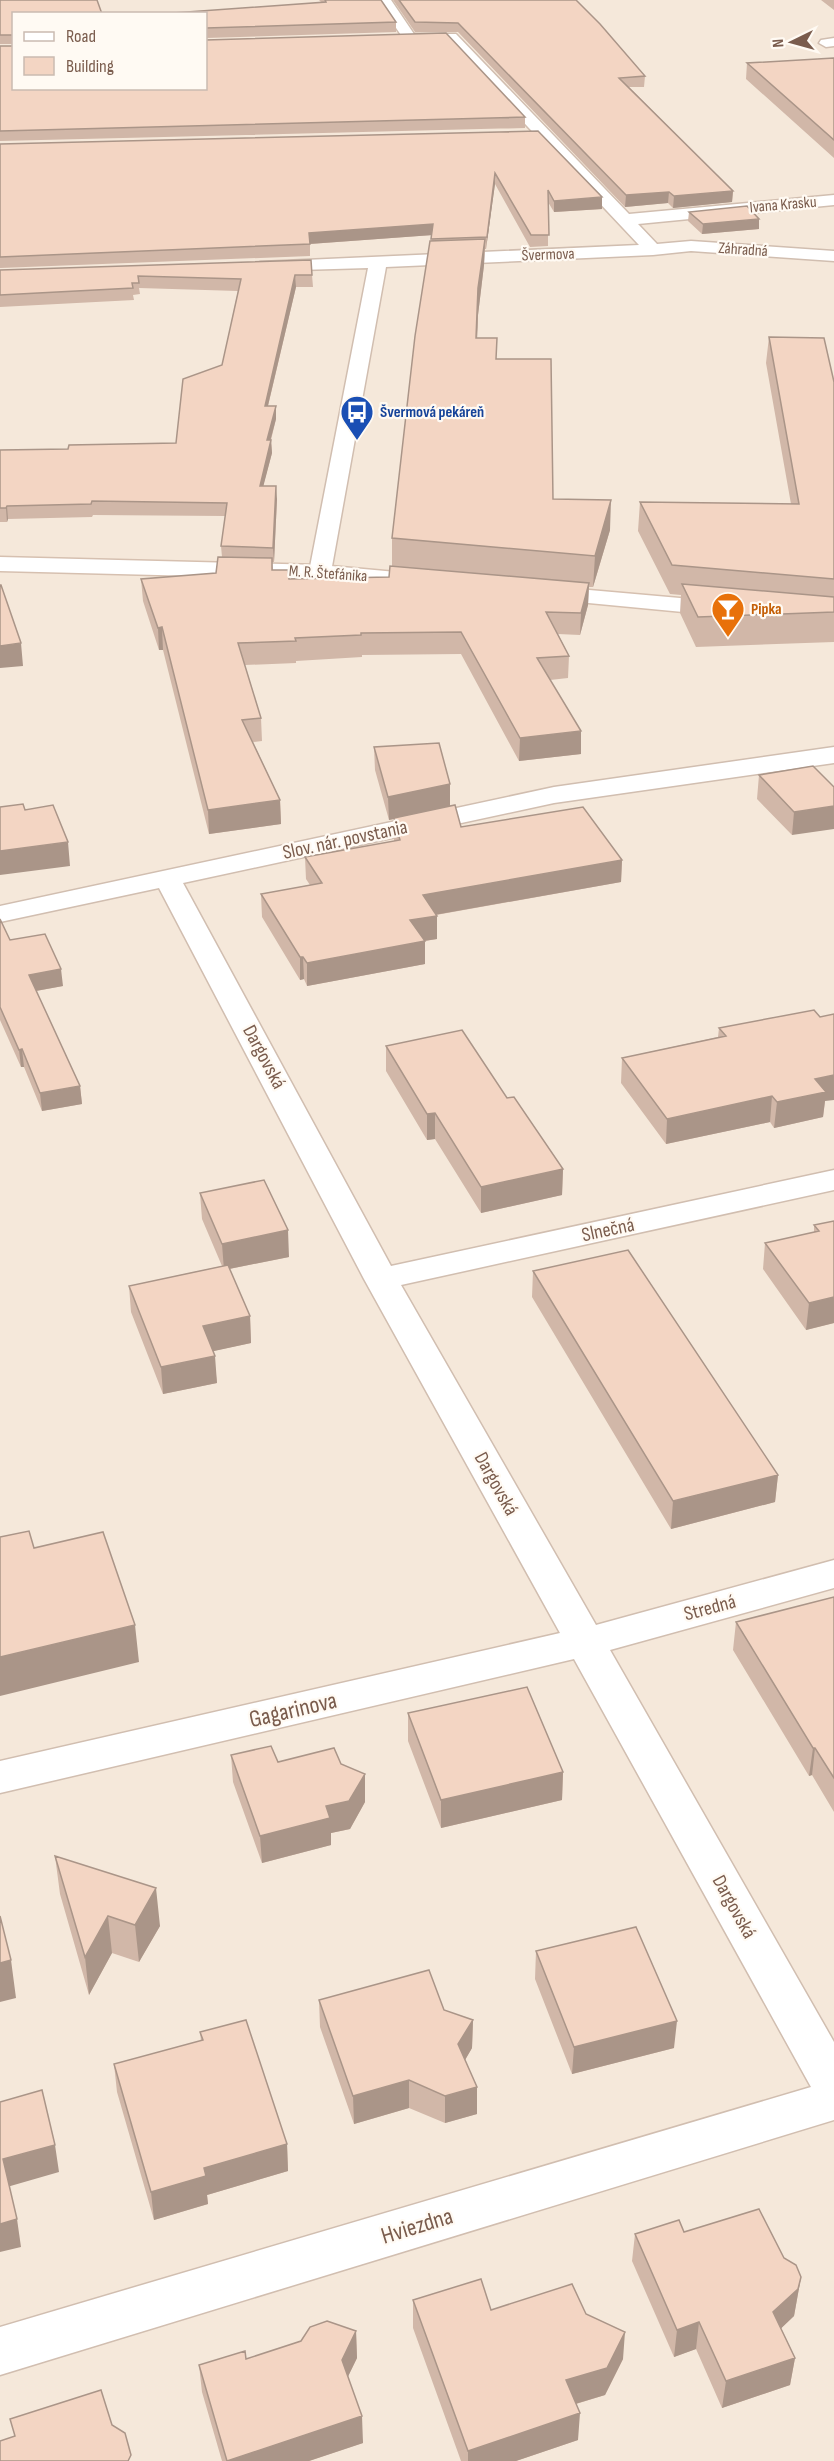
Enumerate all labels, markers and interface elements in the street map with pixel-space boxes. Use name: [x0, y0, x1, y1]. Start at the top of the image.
legend: [12, 12, 207, 90]
north arrow: [762, 12, 822, 72]
text: Road: [66, 26, 96, 47]
text: N: [769, 38, 788, 48]
text: Building: [66, 56, 114, 77]
street label: Ivana Krasku: [749, 193, 817, 217]
street label: Záhradná: [718, 239, 768, 261]
street label: Švermova: [521, 245, 575, 265]
bus stop icon: Švermová pekáreň: [339, 394, 375, 441]
place label: Švermová pekáreň: [380, 403, 484, 422]
street label: M. R. Štefánika: [288, 562, 368, 586]
bar icon: Pipka: [710, 591, 746, 638]
place label: Pipka: [751, 600, 782, 619]
street label: Slov. nár. povstania: [280, 815, 410, 865]
street label: Dargovská: [237, 1021, 291, 1093]
street label: Slnečná: [580, 1213, 636, 1247]
street label: Dargovská: [469, 1448, 523, 1520]
street label: Stredná: [681, 1590, 739, 1626]
street label: Gagarinova: [246, 1686, 340, 1734]
street label: Dargovská: [707, 1871, 761, 1943]
street label: Hviezdna: [378, 2201, 456, 2251]

